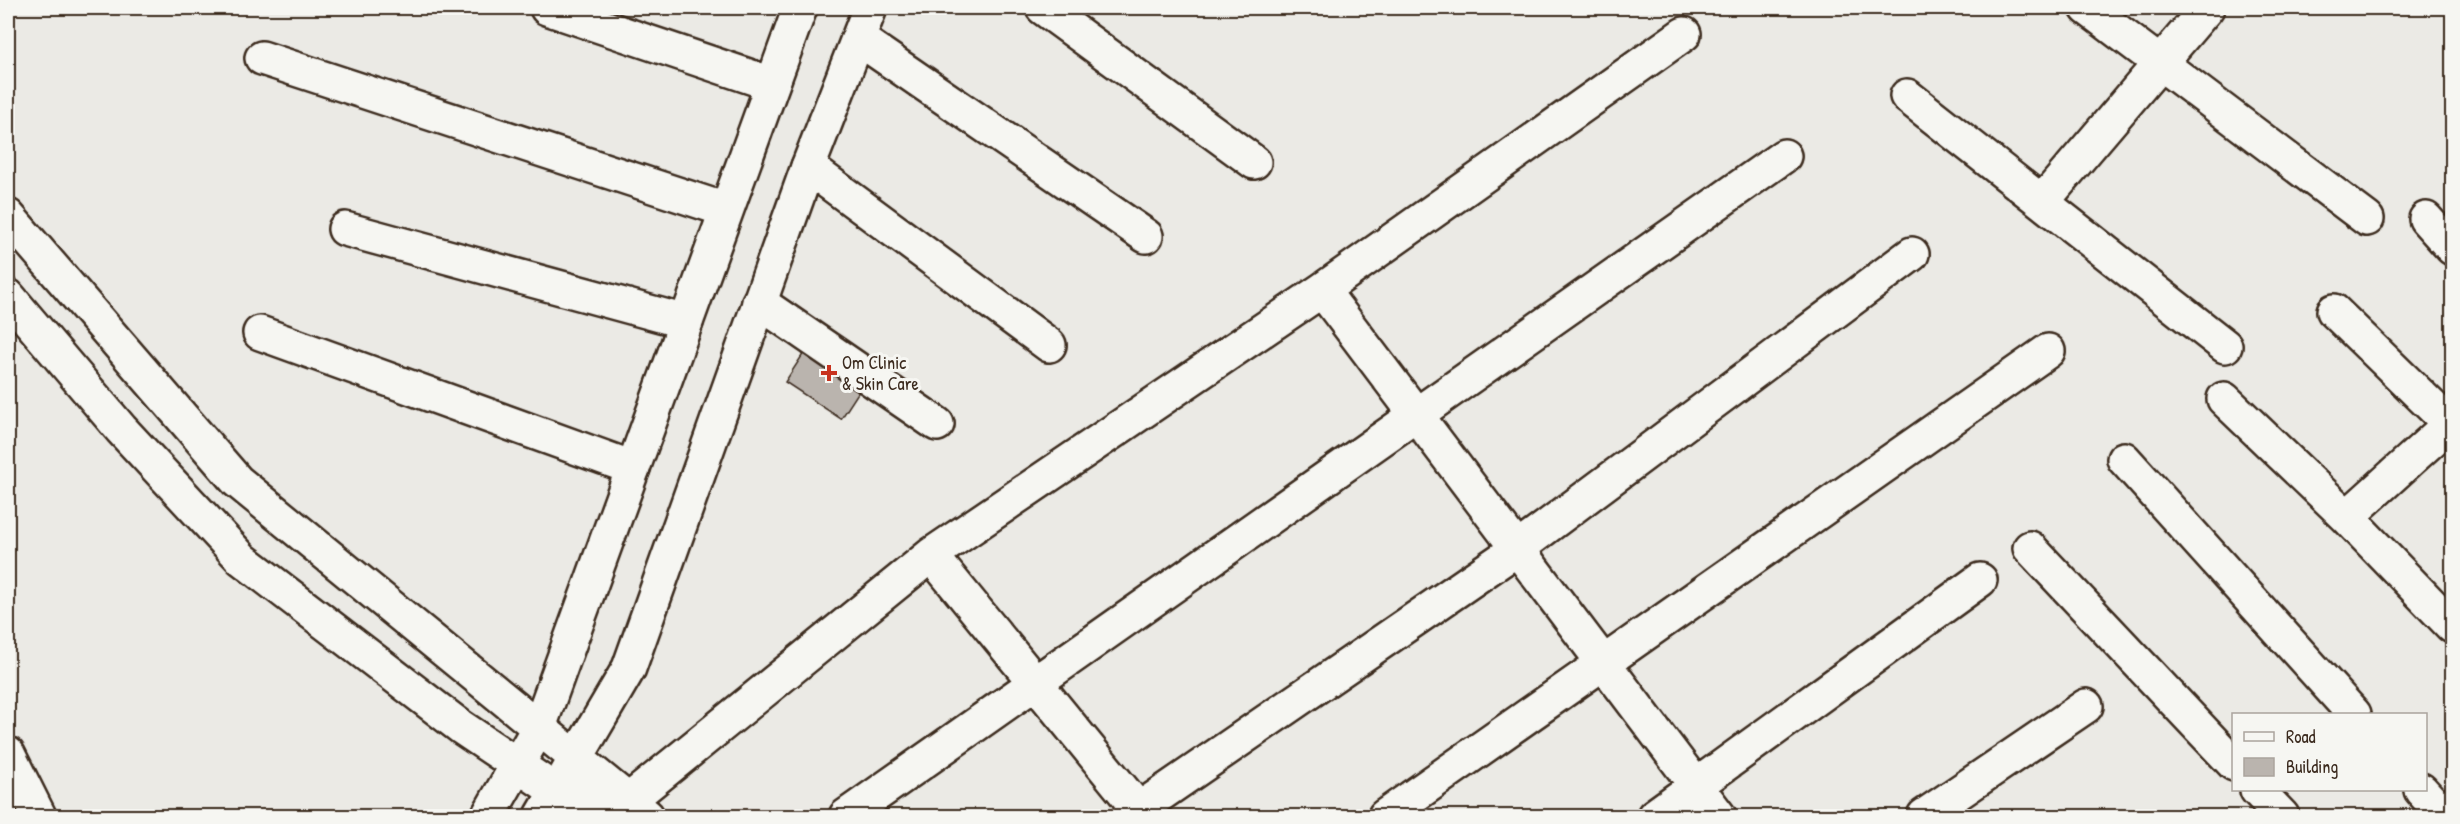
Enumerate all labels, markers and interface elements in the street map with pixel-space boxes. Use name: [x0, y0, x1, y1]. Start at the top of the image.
place label: Om Clinic & Skin Care: [842, 350, 919, 396]
marker: Om Clinic & Skin Care: [820, 364, 838, 382]
legend: [2232, 713, 2427, 791]
text: Road: [2286, 724, 2316, 749]
text: Building: [2286, 754, 2338, 779]

